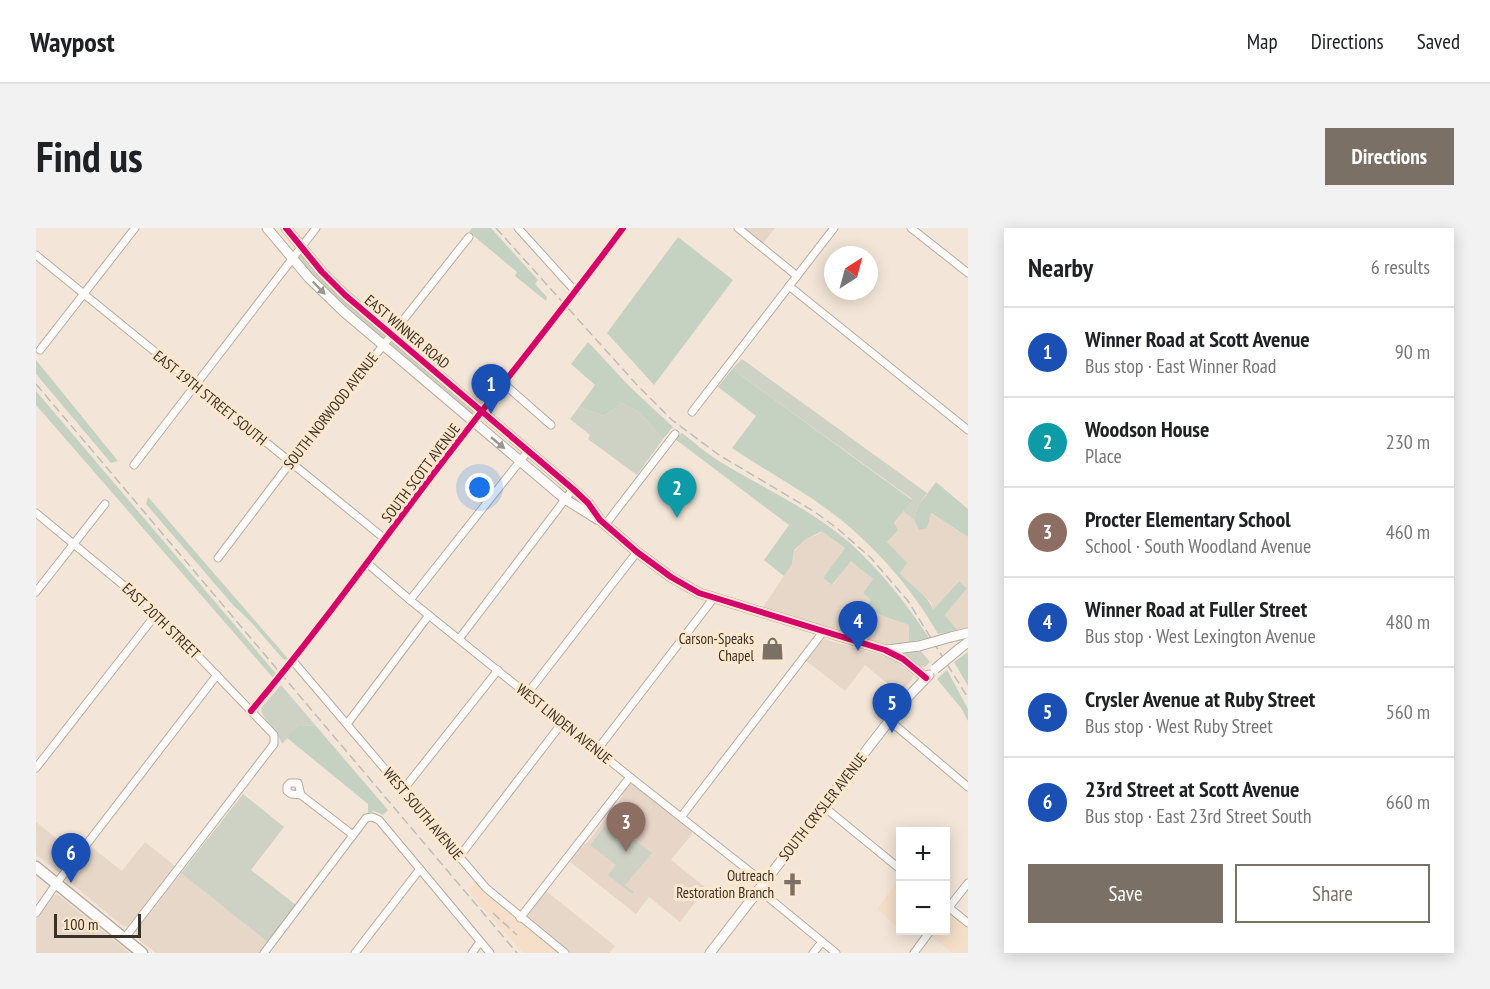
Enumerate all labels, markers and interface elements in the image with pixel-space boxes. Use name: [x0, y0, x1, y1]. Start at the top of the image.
text: Waypost: [30, 23, 115, 60]
text: Map: [1247, 28, 1278, 55]
text: Directions: [1311, 28, 1384, 55]
text: Saved: [1417, 28, 1460, 55]
button: Directions: [1325, 128, 1454, 185]
text: Find us: [36, 129, 143, 184]
north arrow: [824, 246, 878, 300]
text: Nearby: [1028, 251, 1093, 284]
text: 6 results: [1371, 254, 1430, 280]
one-way arrow: [312, 280, 326, 294]
street label: EAST WINNER ROAD: [361, 290, 454, 373]
text: Winner Road at Scott Avenue: [1085, 325, 1310, 353]
text: 1: [1043, 339, 1052, 365]
text: 90 m: [1395, 339, 1430, 365]
street label: EAST 19TH STREET SOUTH: [150, 346, 271, 449]
street label: SOUTH NORWOOD AVENUE: [279, 349, 382, 473]
text: Bus stop · East Winner Road: [1085, 353, 1276, 379]
pin: 1: [472, 364, 510, 414]
text: Woodson House: [1085, 415, 1209, 443]
street label: SOUTH SCOTT AVENUE: [377, 419, 464, 526]
text: 2: [1043, 429, 1052, 455]
text: 230 m: [1386, 429, 1430, 455]
one-way arrow: [490, 436, 505, 449]
text: Place: [1085, 443, 1122, 469]
pin: 2: [658, 468, 696, 518]
your location: [465, 473, 494, 502]
text: Procter Elementary School: [1085, 505, 1291, 533]
text: 3: [1043, 519, 1052, 545]
text: 460 m: [1386, 519, 1430, 545]
text: School · South Woodland Avenue: [1085, 533, 1311, 559]
street label: EAST 20TH STREET: [119, 579, 204, 663]
text: Winner Road at Fuller Street: [1085, 595, 1307, 623]
pin: 4: [838, 602, 878, 651]
text: 4: [1043, 609, 1052, 635]
text: 480 m: [1386, 609, 1430, 635]
text: Bus stop · West Lexington Avenue: [1085, 623, 1316, 649]
place label: Carson-Speaks Chapel: [679, 629, 755, 665]
shop icon: Carson-Speaks Chapel: [759, 635, 785, 661]
street label: WEST LINDEN AVENUE: [513, 679, 616, 768]
pin: 5: [872, 684, 912, 733]
text: Crysler Avenue at Ruby Street: [1085, 685, 1315, 713]
text: 5: [1043, 699, 1052, 725]
text: 560 m: [1386, 699, 1430, 725]
text: Bus stop · West Ruby Street: [1085, 713, 1273, 739]
street label: SOUTH CRYSLER AVENUE: [775, 749, 871, 865]
street label: WEST SOUTH AVENUE: [379, 764, 467, 864]
text: 23rd Street at Scott Avenue: [1085, 775, 1299, 803]
text: 6: [1043, 789, 1052, 815]
text: 660 m: [1386, 789, 1430, 815]
pin: 3: [606, 802, 646, 852]
text: Bus stop · East 23rd Street South: [1085, 803, 1312, 829]
map controls: [896, 827, 950, 935]
button: +: [896, 827, 950, 881]
pin: 6: [51, 834, 90, 883]
button: Save: [1028, 864, 1223, 923]
button: Share: [1235, 864, 1430, 923]
place label: Outreach Restoration Branch: [676, 866, 774, 902]
church icon: Outreach Restoration Branch: [779, 872, 805, 898]
button: −: [896, 881, 950, 935]
scale bar: [54, 911, 141, 938]
text: 100 m: [63, 914, 98, 934]

